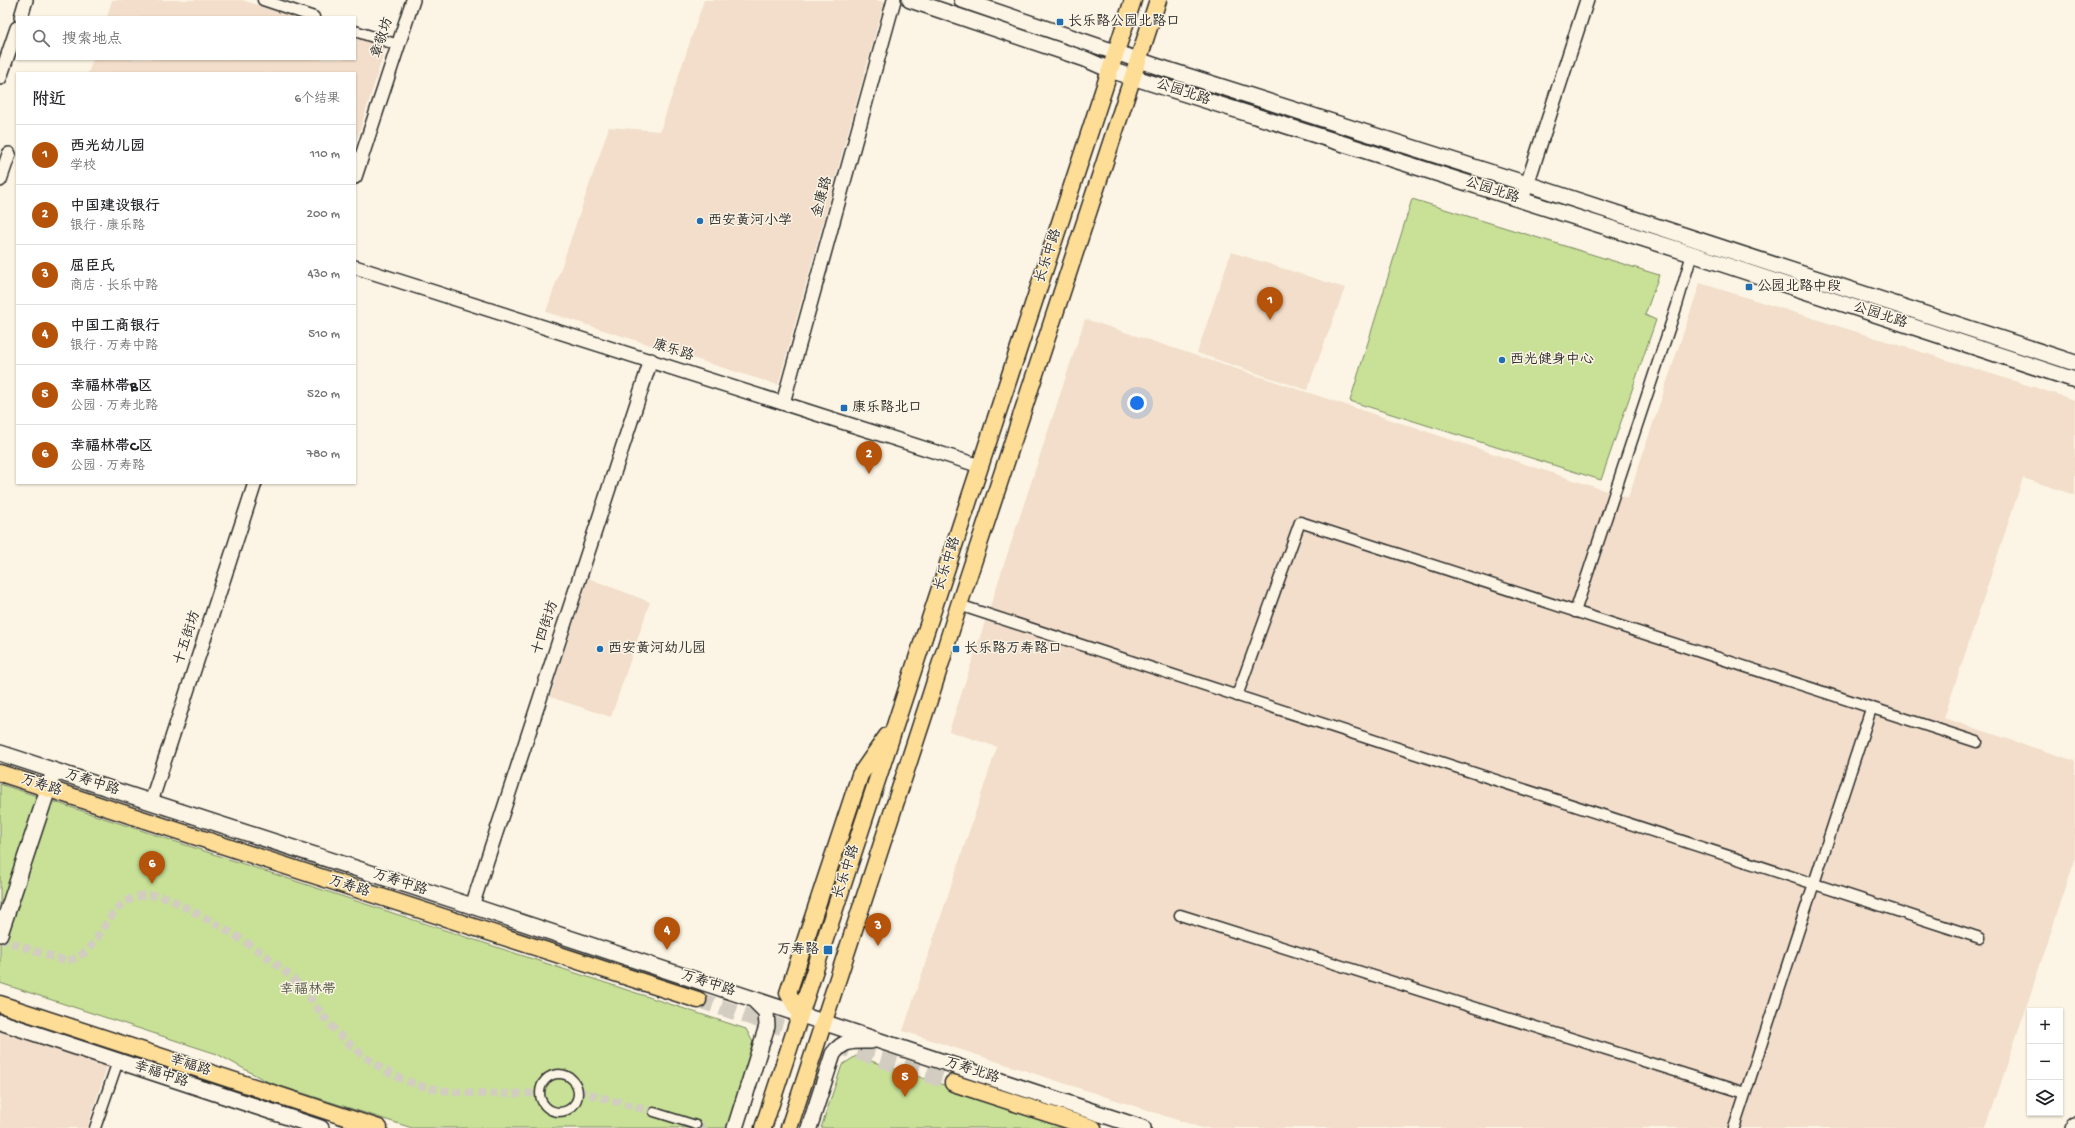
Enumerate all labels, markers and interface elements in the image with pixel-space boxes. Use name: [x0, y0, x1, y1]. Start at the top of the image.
place label: 长乐路公园北路口: [1068, 13, 1180, 31]
street label: 章敬坊: [367, 15, 398, 61]
search box: [16, 16, 356, 60]
marker: 长乐路公园北路口: [1055, 17, 1065, 27]
icon: search: [30, 27, 52, 49]
text: 搜索地点: [62, 31, 122, 49]
street label: 公园北路: [1154, 75, 1213, 110]
text: 附近: [32, 91, 66, 111]
text: 6个结果: [294, 92, 340, 107]
text: 西光幼儿园: [70, 138, 145, 156]
text: 1: [42, 147, 48, 162]
text: 110 m: [310, 147, 340, 162]
text: 学校: [70, 159, 96, 174]
street label: 公园北路: [1463, 173, 1522, 208]
street label: 金康路: [808, 174, 837, 219]
text: 中国建设银行: [70, 198, 160, 216]
text: 2: [42, 207, 48, 222]
text: 200 m: [307, 207, 340, 222]
place label: 西安黄河小学: [708, 212, 792, 230]
marker: 西安黄河小学: [695, 216, 705, 226]
text: 银行 · 康乐路: [70, 219, 145, 234]
street label: 长乐中路: [1031, 226, 1066, 285]
text: 屈臣氏: [70, 258, 115, 276]
text: 3: [42, 267, 48, 282]
text: 430 m: [307, 267, 340, 282]
place label: 公园北路中段: [1757, 278, 1841, 296]
text: 商店 · 长乐中路: [70, 279, 158, 294]
marker: 公园北路中段: [1744, 282, 1754, 292]
pin: 1: [1257, 287, 1283, 320]
street label: 公园北路: [1851, 298, 1910, 333]
text: 中国工商银行: [70, 318, 160, 336]
text: 4: [42, 327, 48, 342]
text: 510 m: [308, 327, 340, 342]
street label: 康乐路: [650, 335, 696, 366]
text: 银行 · 万寿中路: [70, 339, 158, 354]
place label: 西光健身中心: [1510, 352, 1594, 369]
marker: 西光健身中心: [1497, 355, 1507, 365]
text: 幸福林带B区: [70, 378, 153, 396]
text: 5: [42, 387, 48, 402]
text: 520 m: [307, 387, 340, 402]
your location: [1127, 393, 1147, 413]
text: 公园 · 万寿北路: [70, 399, 158, 414]
place label: 康乐路北口: [852, 399, 922, 417]
marker: 康乐路北口: [839, 403, 849, 413]
text: 幸福林带C区: [70, 438, 153, 456]
pin: 2: [856, 441, 882, 474]
text: 6: [42, 447, 48, 462]
text: 780 m: [306, 447, 340, 462]
text: 公园 · 万寿路: [70, 459, 145, 474]
street label: 长乐中路: [930, 534, 965, 593]
street label: 十四街坊: [528, 598, 563, 657]
street label: 十五街坊: [170, 608, 205, 667]
place label: 西安黄河幼儿园: [608, 640, 706, 658]
place label: 长乐路万寿路口: [964, 640, 1062, 658]
marker: 西安黄河幼儿园: [595, 644, 605, 654]
marker: 长乐路万寿路口: [951, 644, 961, 654]
street label: 万寿中路: [63, 765, 122, 800]
street label: 万寿路: [18, 770, 64, 801]
street label: 长乐中路: [829, 842, 864, 901]
pin: 6: [139, 851, 165, 884]
street label: 万寿中路: [371, 865, 430, 900]
street label: 万寿路: [326, 871, 372, 902]
pin: 3: [865, 913, 891, 946]
pin: 4: [654, 917, 680, 950]
place label: 万寿路: [777, 941, 819, 959]
marker: 万寿路: [822, 944, 834, 956]
street label: 万寿中路: [679, 966, 738, 1001]
park label: 幸福林带: [280, 981, 336, 999]
map controls: [2027, 1008, 2063, 1116]
button: +: [2027, 1008, 2063, 1044]
button: −: [2027, 1044, 2063, 1080]
street label: 幸福路: [167, 1050, 213, 1081]
street label: 万寿北路: [943, 1053, 1002, 1088]
street label: 幸福中路: [132, 1057, 191, 1092]
pin: 5: [892, 1064, 918, 1097]
button: layers: [2027, 1080, 2063, 1116]

